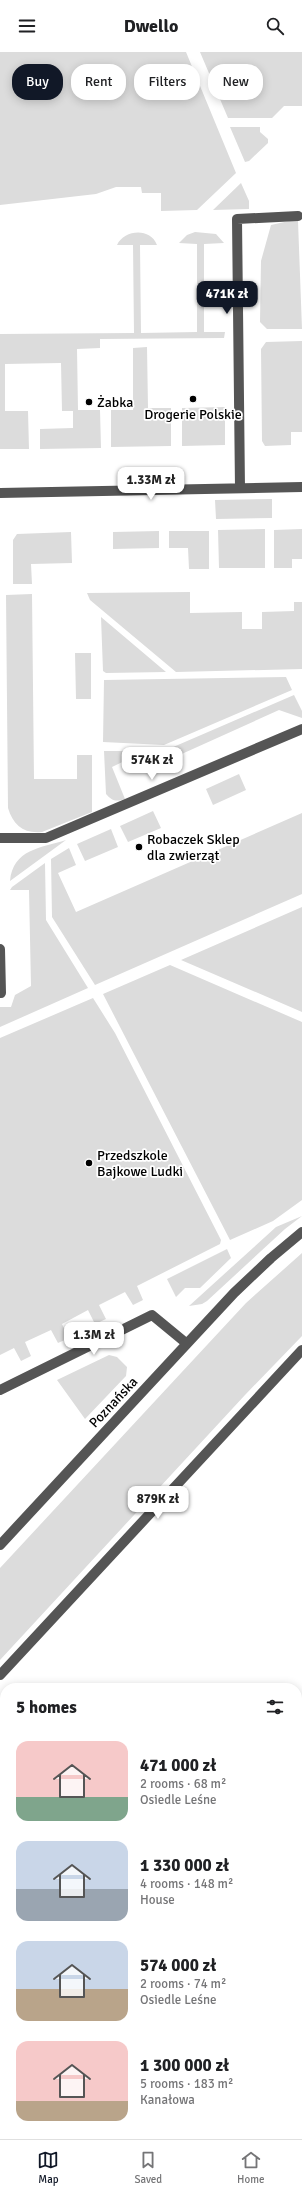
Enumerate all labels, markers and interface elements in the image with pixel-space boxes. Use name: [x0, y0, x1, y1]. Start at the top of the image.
icon: menu: [16, 15, 38, 37]
text: Dwello: [124, 15, 178, 37]
icon: search: [264, 15, 286, 37]
chip: Buy: [12, 64, 63, 100]
chip: Rent: [71, 64, 126, 100]
chip: Filters: [134, 64, 200, 100]
chip: New: [208, 64, 263, 100]
pin: 471K zł: [190, 281, 264, 315]
text: 471K zł: [206, 286, 248, 302]
place label: Żabka: [97, 394, 133, 411]
marker: Drogerie Polskie: [188, 394, 198, 404]
marker: Żabka: [84, 397, 94, 407]
place label: Drogerie Polskie: [144, 406, 242, 423]
pin: 1.33M zł: [110, 467, 192, 501]
text: 1.33M zł: [126, 472, 176, 488]
pin: 574K zł: [115, 747, 189, 781]
text: 574K zł: [131, 752, 173, 768]
place label: Robaczek Sklep dla zwierząt: [147, 831, 240, 864]
marker: Robaczek Sklep dla zwierząt: [134, 842, 144, 852]
place label: Przedszkole Bajkowe Ludki: [97, 1147, 183, 1180]
marker: Przedszkole Bajkowe Ludki: [84, 1158, 94, 1168]
pin: 1.3M zł: [57, 1322, 131, 1356]
text: 1.3M zł: [73, 1327, 115, 1343]
street label: Poznańska: [86, 1373, 141, 1431]
pin: 879K zł: [121, 1486, 195, 1520]
text: 879K zł: [137, 1491, 179, 1507]
icon: filters: [264, 1696, 286, 1718]
text: 5 homes: [16, 1697, 77, 1718]
text: 471 000 zł: [140, 1755, 216, 1776]
icon: home: [48, 1757, 96, 1805]
text: 2 rooms · 68 m²: [140, 1776, 226, 1792]
text: Osiedle Leśne: [140, 1792, 216, 1808]
text: 1 330 000 zł: [140, 1855, 229, 1876]
icon: home: [48, 1857, 96, 1905]
text: 4 rooms · 148 m²: [140, 1876, 233, 1892]
text: House: [140, 1892, 175, 1908]
text: 574 000 zł: [140, 1955, 216, 1976]
icon: home: [48, 1957, 96, 2005]
text: 2 rooms · 74 m²: [140, 1976, 226, 1992]
text: Osiedle Leśne: [140, 1992, 216, 2008]
text: 1 300 000 zł: [140, 2055, 229, 2076]
icon: home: [48, 2057, 96, 2105]
text: 5 rooms · 183 m²: [140, 2076, 233, 2092]
text: Kanałowa: [140, 2092, 195, 2108]
tab: Map: [37, 2149, 59, 2186]
tab: Saved: [134, 2149, 162, 2186]
tab: Home: [237, 2149, 265, 2186]

